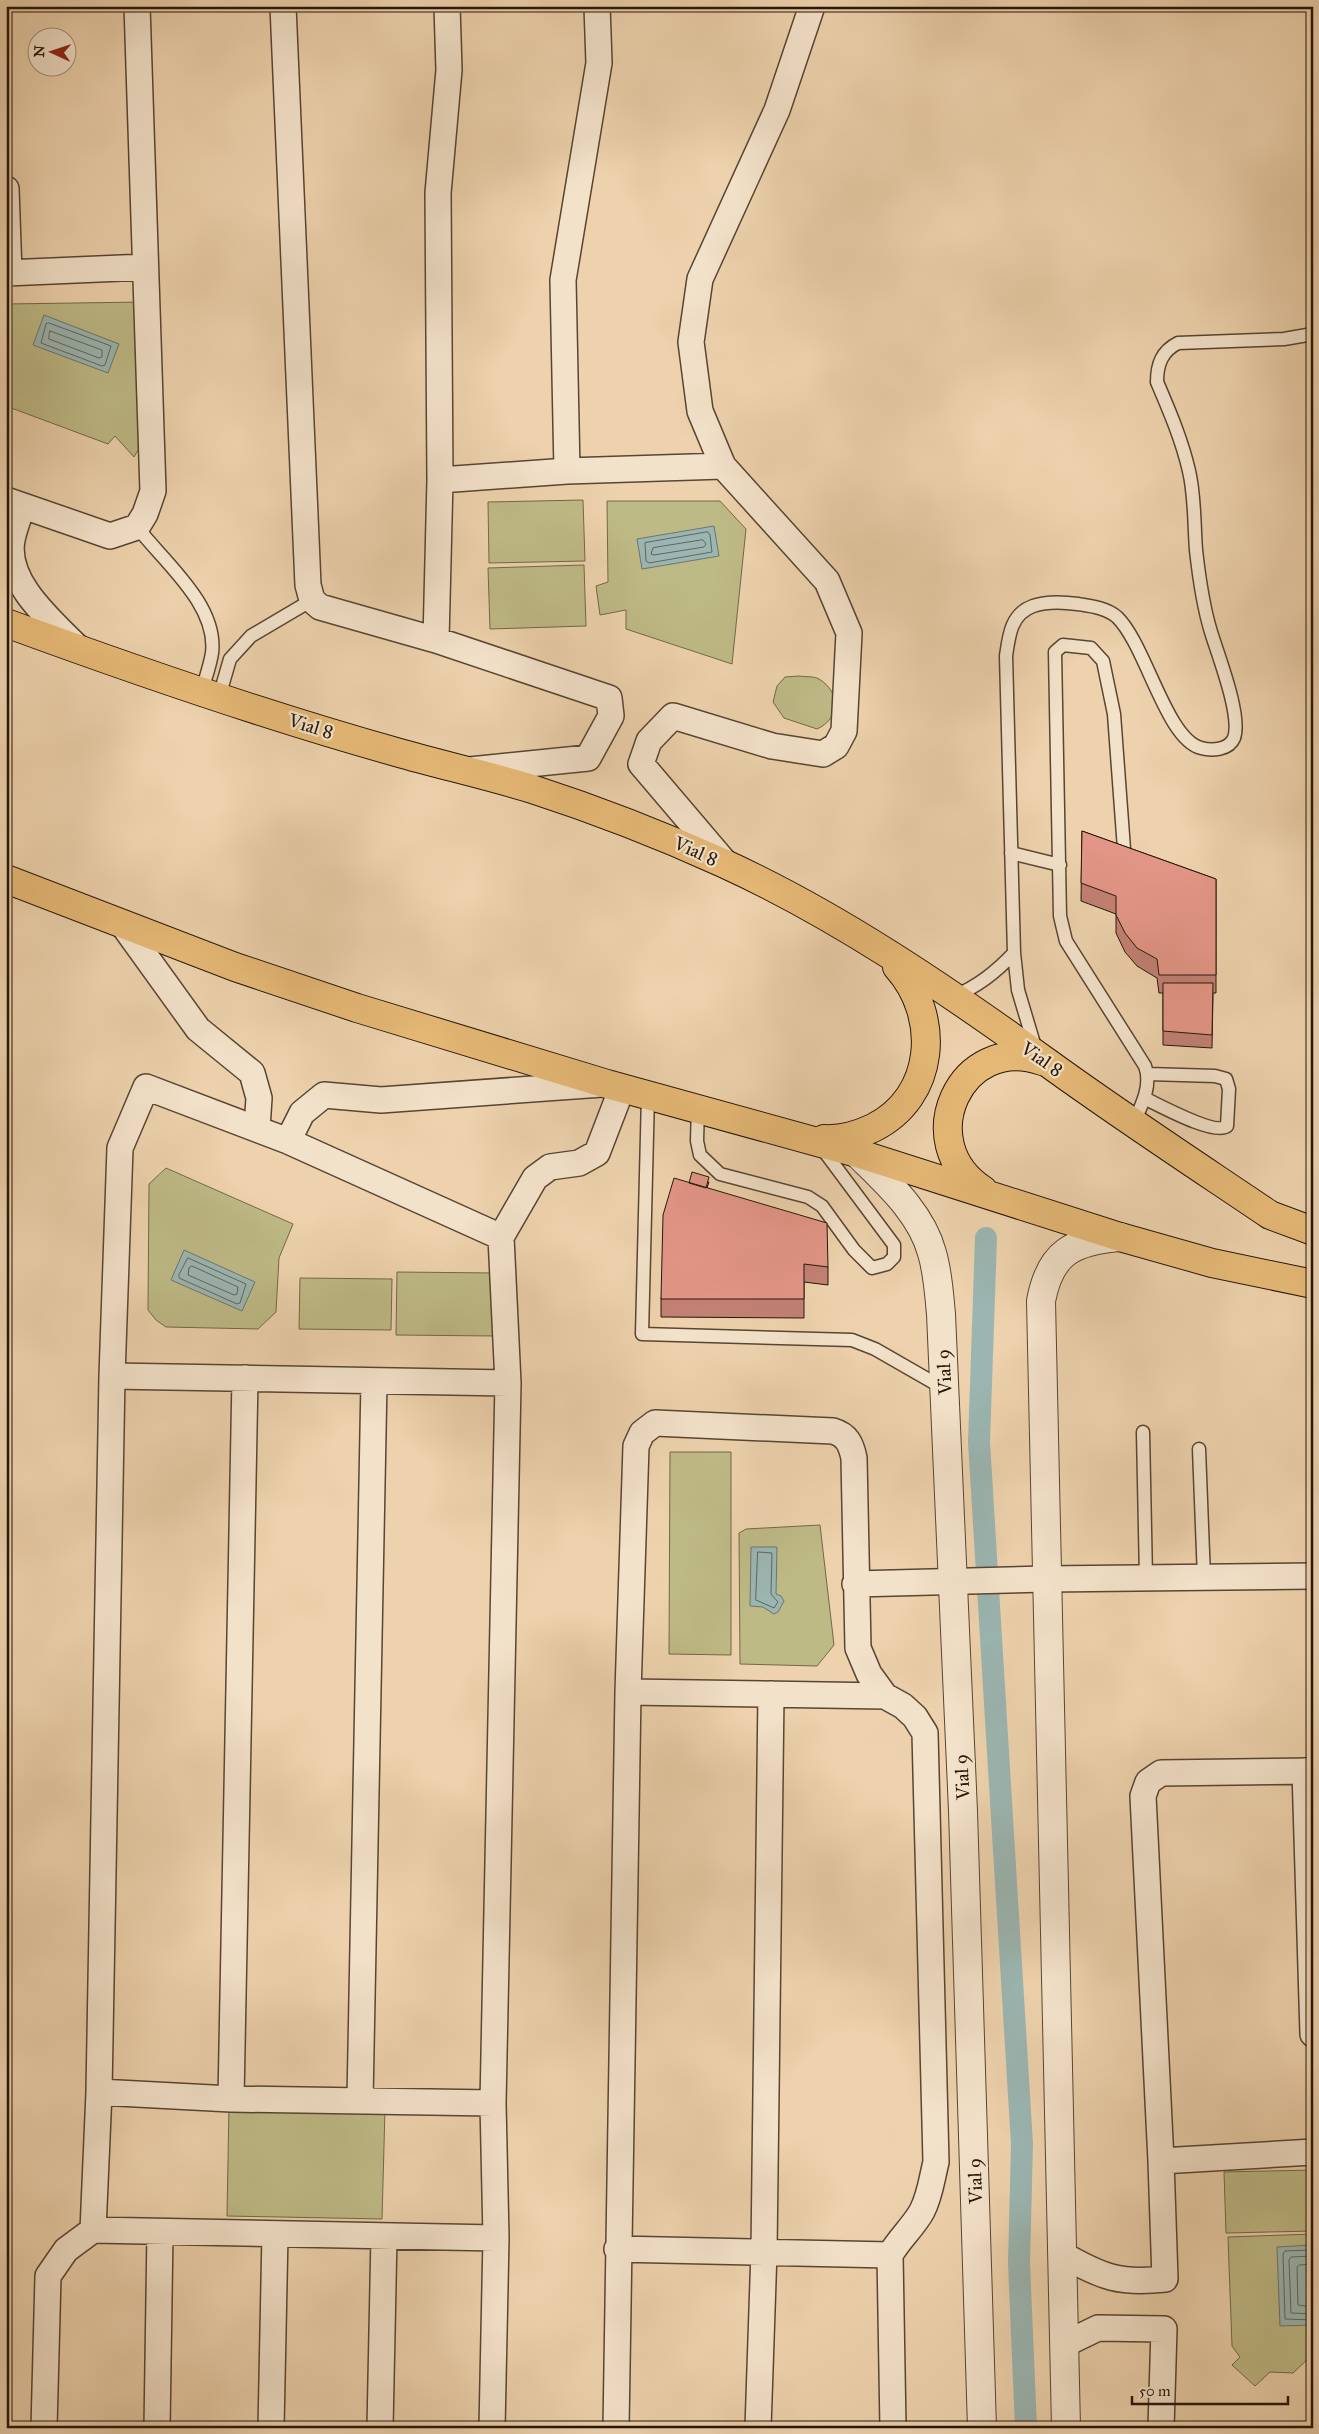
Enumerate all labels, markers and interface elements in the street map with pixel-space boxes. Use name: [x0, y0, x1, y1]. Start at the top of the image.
north arrow: [28, 28, 78, 78]
text: N: [31, 45, 48, 58]
street label: Vial 8: [285, 708, 336, 744]
street label: Vial 8: [669, 831, 722, 871]
street label: Vial 8: [1016, 1036, 1067, 1082]
street label: Vial 9: [931, 1348, 957, 1397]
street label: Vial 9: [949, 1753, 975, 1802]
street label: Vial 9: [963, 2158, 987, 2205]
scale bar: [1132, 2374, 1288, 2406]
text: 50 m: [1139, 2382, 1171, 2400]

